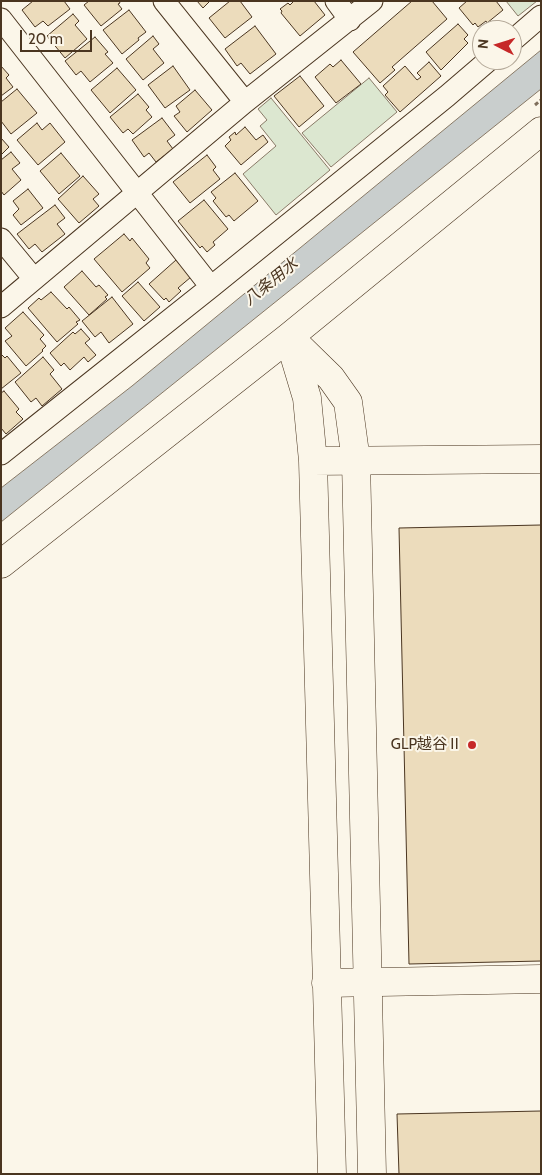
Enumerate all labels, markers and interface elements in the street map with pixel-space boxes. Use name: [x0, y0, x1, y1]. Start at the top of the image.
scale bar: [22, 20, 95, 52]
north arrow: [472, 20, 522, 70]
text: 20 m: [28, 30, 63, 48]
text: N: [474, 38, 492, 49]
water label: 八条用水: [240, 254, 302, 310]
place label: GLP越谷Ⅱ: [391, 736, 462, 754]
marker: GLP越谷Ⅱ: [466, 739, 478, 751]

